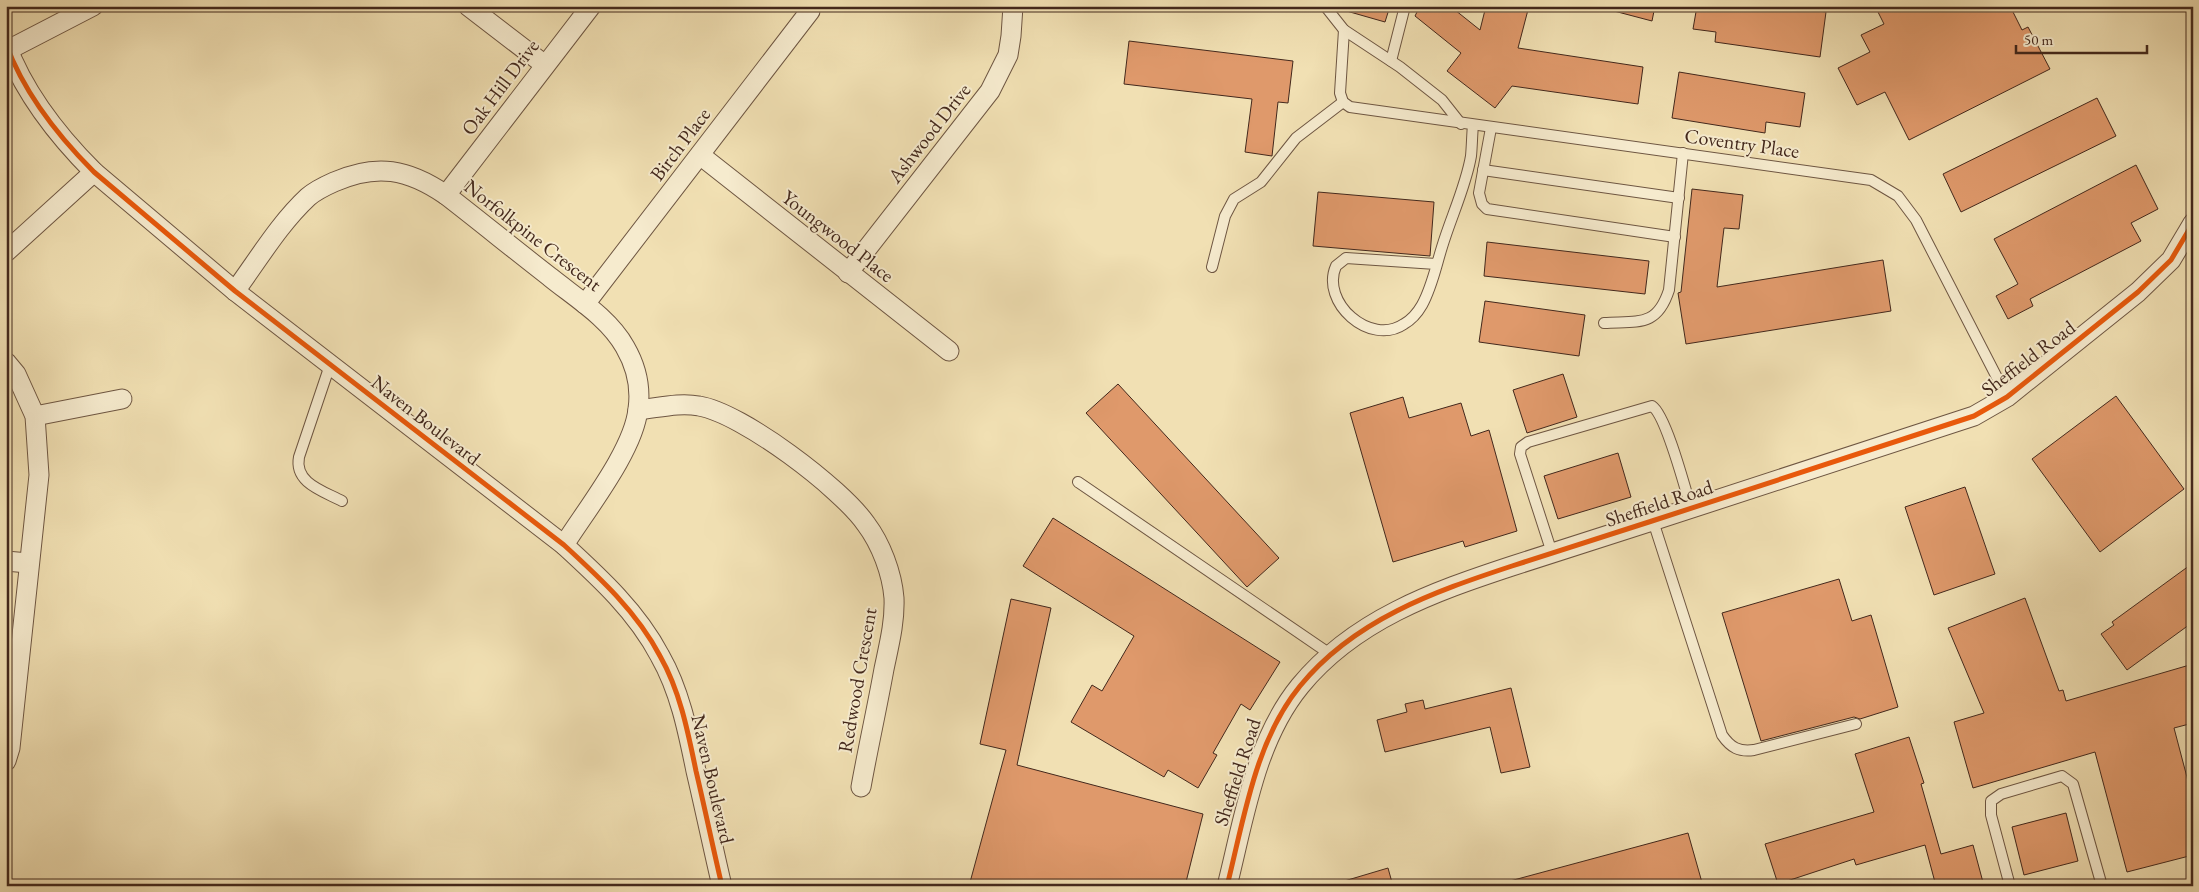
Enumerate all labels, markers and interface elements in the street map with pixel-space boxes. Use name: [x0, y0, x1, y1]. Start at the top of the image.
scale bar: [2016, 22, 2148, 54]
text: 50 m: [2024, 30, 2053, 49]
street label: Oak Hill Drive: [455, 33, 545, 140]
street label: Ashwood Drive: [881, 78, 976, 189]
street label: Birch Place: [644, 102, 716, 186]
street label: Coventry Place: [1683, 122, 1801, 164]
street label: Norfolkpine Crescent: [459, 173, 607, 297]
street label: Youngwood Place: [777, 184, 900, 288]
street label: Sheffield Road: [1976, 314, 2081, 402]
street label: Naven Boulevard: [366, 369, 487, 471]
street label: Sheffield Road: [1602, 473, 1717, 533]
street label: Redwood Crescent: [831, 605, 883, 754]
street label: Naven Boulevard: [685, 712, 741, 847]
street label: Sheffield Road: [1207, 714, 1267, 829]

